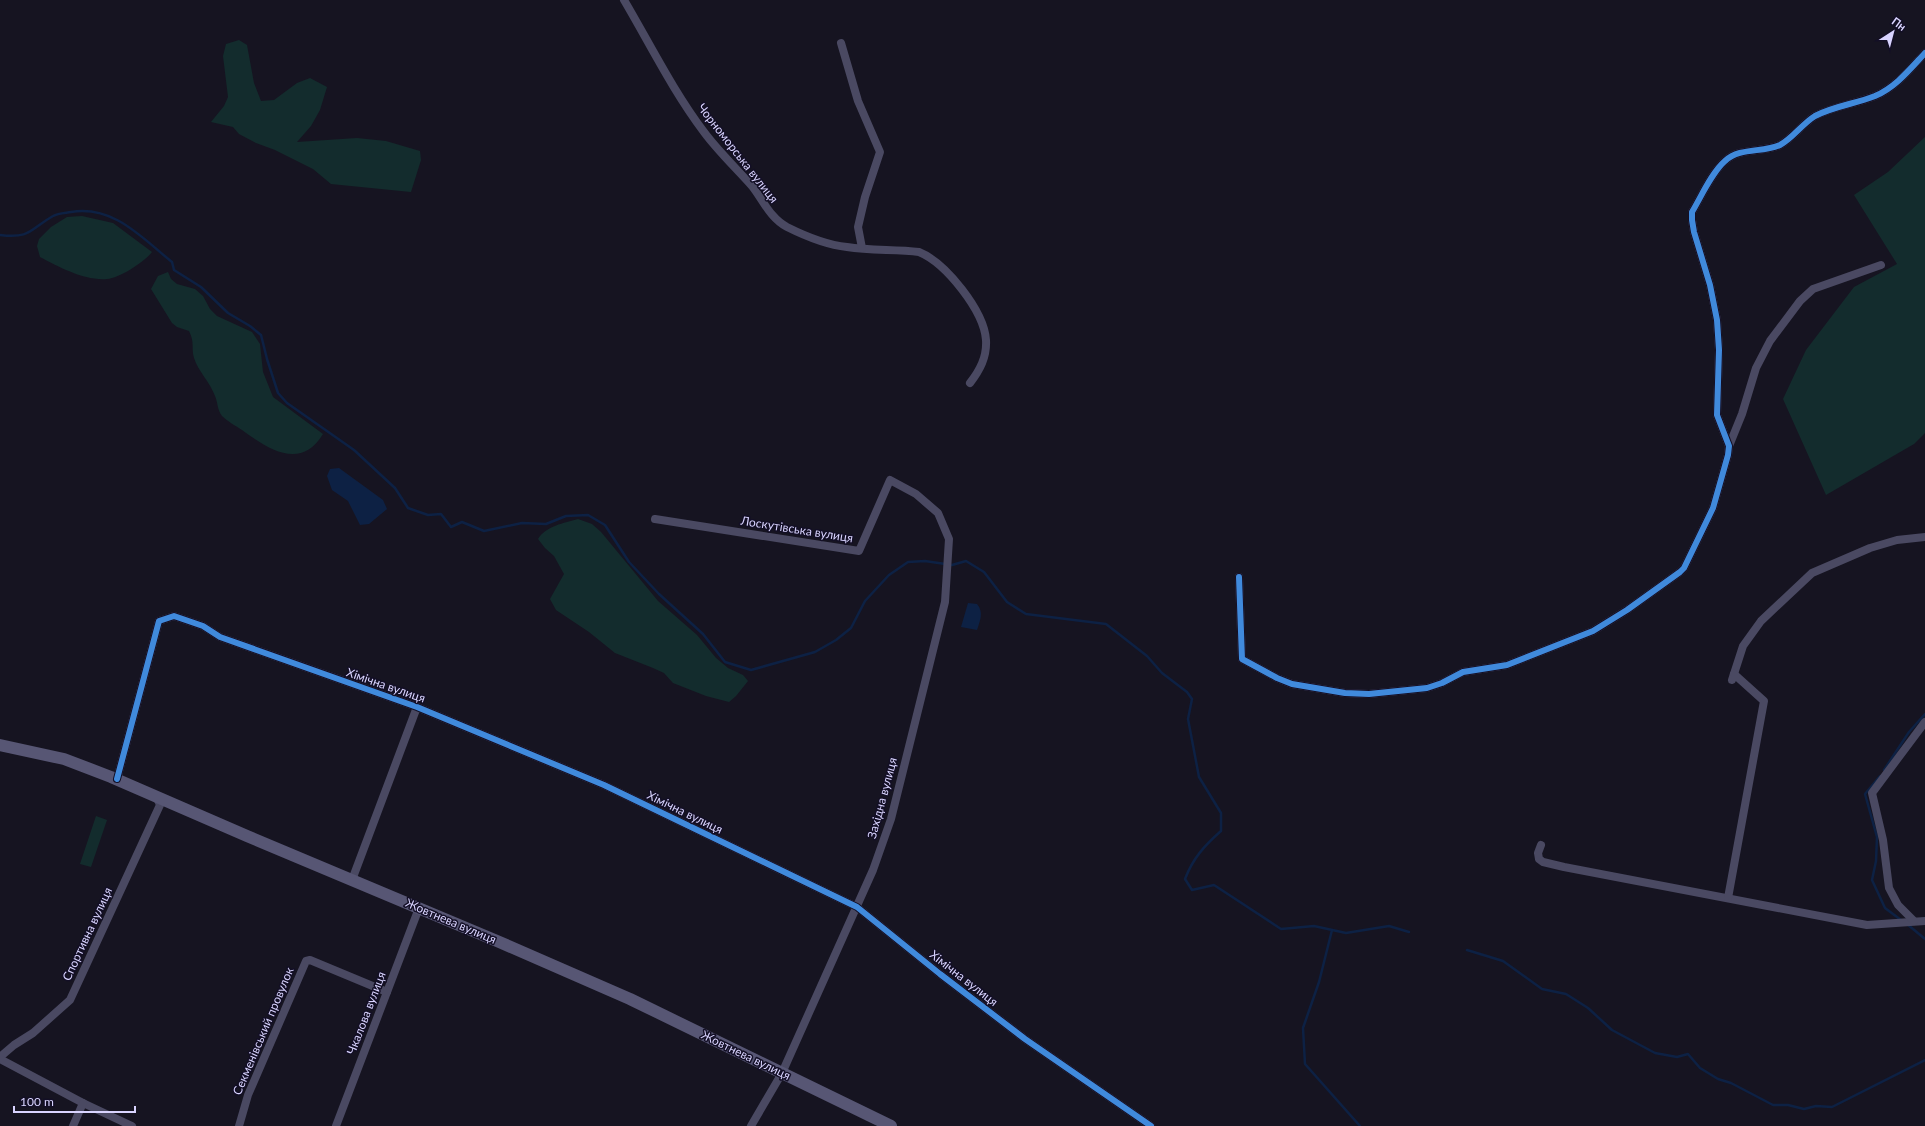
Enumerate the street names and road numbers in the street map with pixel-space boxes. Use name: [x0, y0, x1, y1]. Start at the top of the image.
street label: Чорноморська вулиця: [695, 100, 782, 206]
street label: Лоскутівська вулиця: [739, 513, 854, 545]
street label: Хімічна вулиця: [345, 664, 428, 706]
street label: Західна вулиця: [864, 756, 900, 840]
street label: Хімічна вулиця: [645, 787, 725, 837]
street label: Спортивна вулиця: [59, 885, 115, 983]
street label: Жовтнева вулиця: [403, 895, 499, 947]
street label: Хімічна вулиця: [927, 947, 1001, 1009]
street label: Секменівський провулок: [229, 964, 297, 1097]
street label: Чкалова вулиця: [343, 969, 389, 1056]
street label: Жовтнева вулиця: [699, 1027, 793, 1083]

